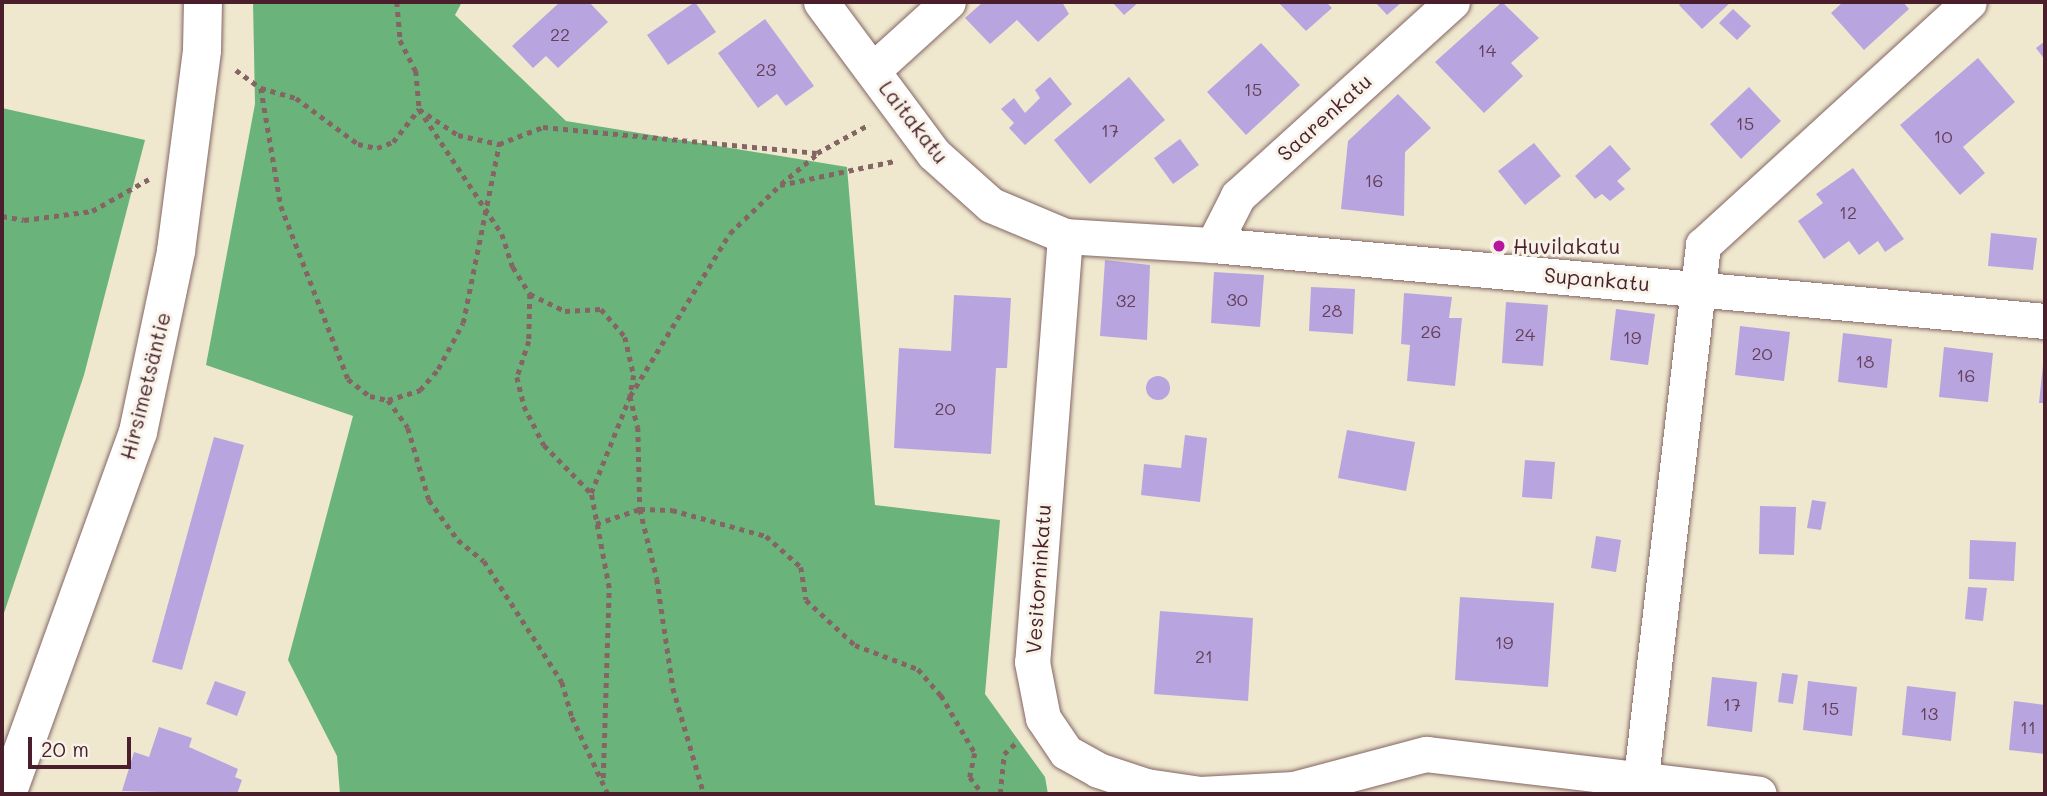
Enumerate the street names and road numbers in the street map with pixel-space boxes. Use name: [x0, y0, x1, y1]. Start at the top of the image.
street label: Saarenkatu: [1272, 68, 1376, 166]
street label: Laitakatu: [874, 76, 954, 168]
street label: Supankatu: [1543, 262, 1651, 296]
street label: Hirsimetsäntie: [114, 310, 176, 462]
street label: Vesitorninkatu: [1020, 503, 1056, 655]

